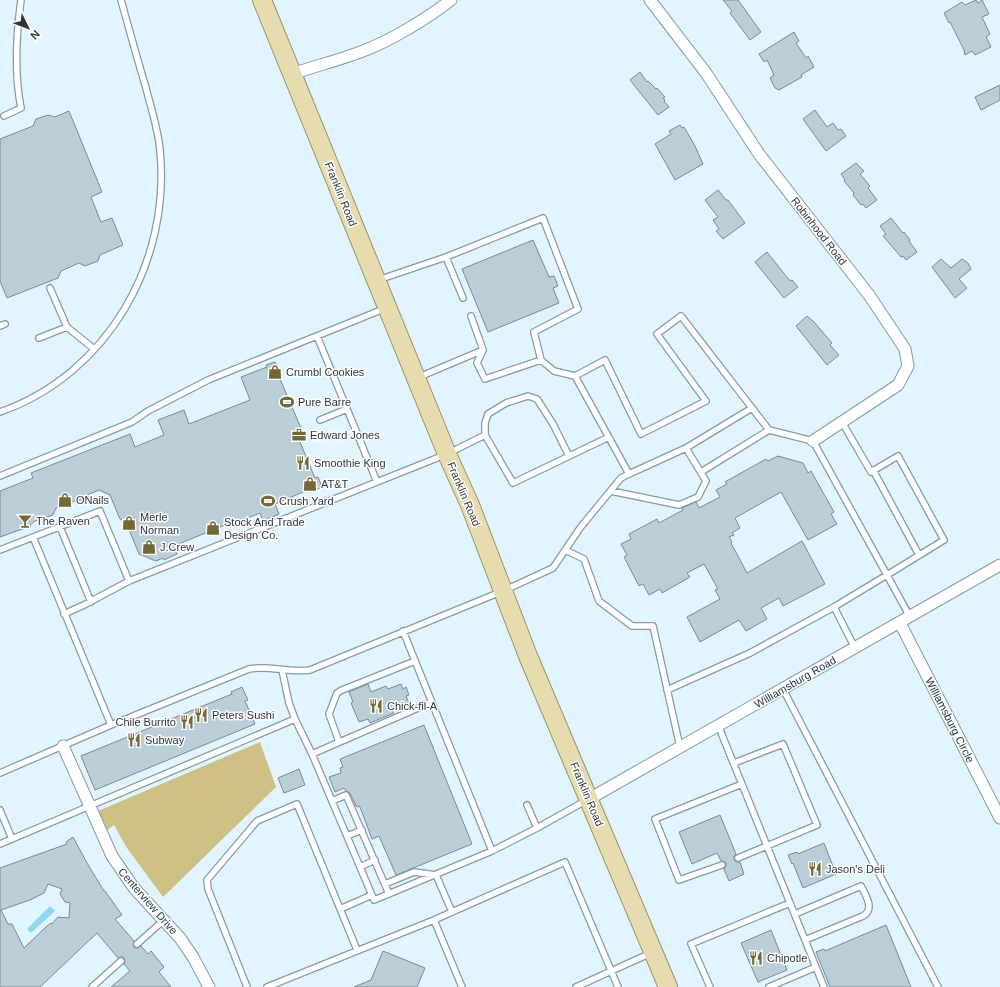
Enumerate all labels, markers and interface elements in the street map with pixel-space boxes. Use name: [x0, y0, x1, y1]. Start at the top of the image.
north arrow: [8, 8, 48, 48]
text: N: [28, 28, 42, 42]
street label: Franklin Road: [323, 160, 359, 228]
street label: Robinhood Road: [789, 195, 849, 267]
shop icon: Crumbl Cookies: [267, 364, 283, 380]
place label: Crumbl Cookies: [286, 366, 365, 378]
sports icon: Pure Barre: [279, 394, 295, 410]
place label: Pure Barre: [298, 396, 351, 408]
office icon: Edward Jones: [291, 427, 307, 443]
place label: Edward Jones: [310, 429, 380, 441]
restaurant icon: Smoothie King: [295, 455, 311, 471]
place label: Smoothie King: [314, 457, 386, 469]
street label: Franklin Road: [445, 460, 483, 528]
shop icon: AT&T: [302, 476, 318, 492]
place label: AT&T: [321, 478, 349, 490]
shop icon: ONails: [57, 492, 73, 508]
sports icon: Crush Yard: [260, 493, 276, 509]
place label: ONails: [76, 494, 110, 506]
place label: Crush Yard: [279, 495, 334, 507]
place label: Merle Norman: [140, 511, 179, 536]
bar icon: The Raven: [17, 513, 33, 529]
place label: The Raven: [36, 515, 90, 527]
shop icon: Merle Norman: [121, 515, 137, 531]
place label: Stock And Trade Design Co.: [224, 516, 305, 541]
shop icon: Stock And Trade Design Co.: [205, 520, 221, 536]
shop icon: J.Crew: [141, 539, 157, 555]
place label: J.Crew: [160, 541, 194, 553]
street label: Williamsburg Road: [752, 654, 838, 710]
street label: Williamsburg Circle: [923, 675, 977, 765]
restaurant icon: Chick-fil-A: [368, 698, 384, 714]
place label: Chick-fil-A: [387, 700, 438, 712]
restaurant icon: Peters Sushi: [193, 707, 209, 723]
place label: Peters Sushi: [212, 709, 274, 721]
restaurant icon: Chile Burrito: [179, 714, 195, 730]
place label: Chile Burrito: [115, 716, 176, 728]
restaurant icon: Subway: [126, 732, 142, 748]
place label: Subway: [145, 734, 185, 746]
street label: Franklin Road: [568, 760, 606, 828]
restaurant icon: Jason's Deli: [807, 861, 823, 877]
place label: Jason's Deli: [826, 863, 885, 875]
street label: Centerview Drive: [116, 865, 180, 937]
restaurant icon: Chipotle: [748, 950, 764, 966]
place label: Chipotle: [767, 952, 807, 964]

